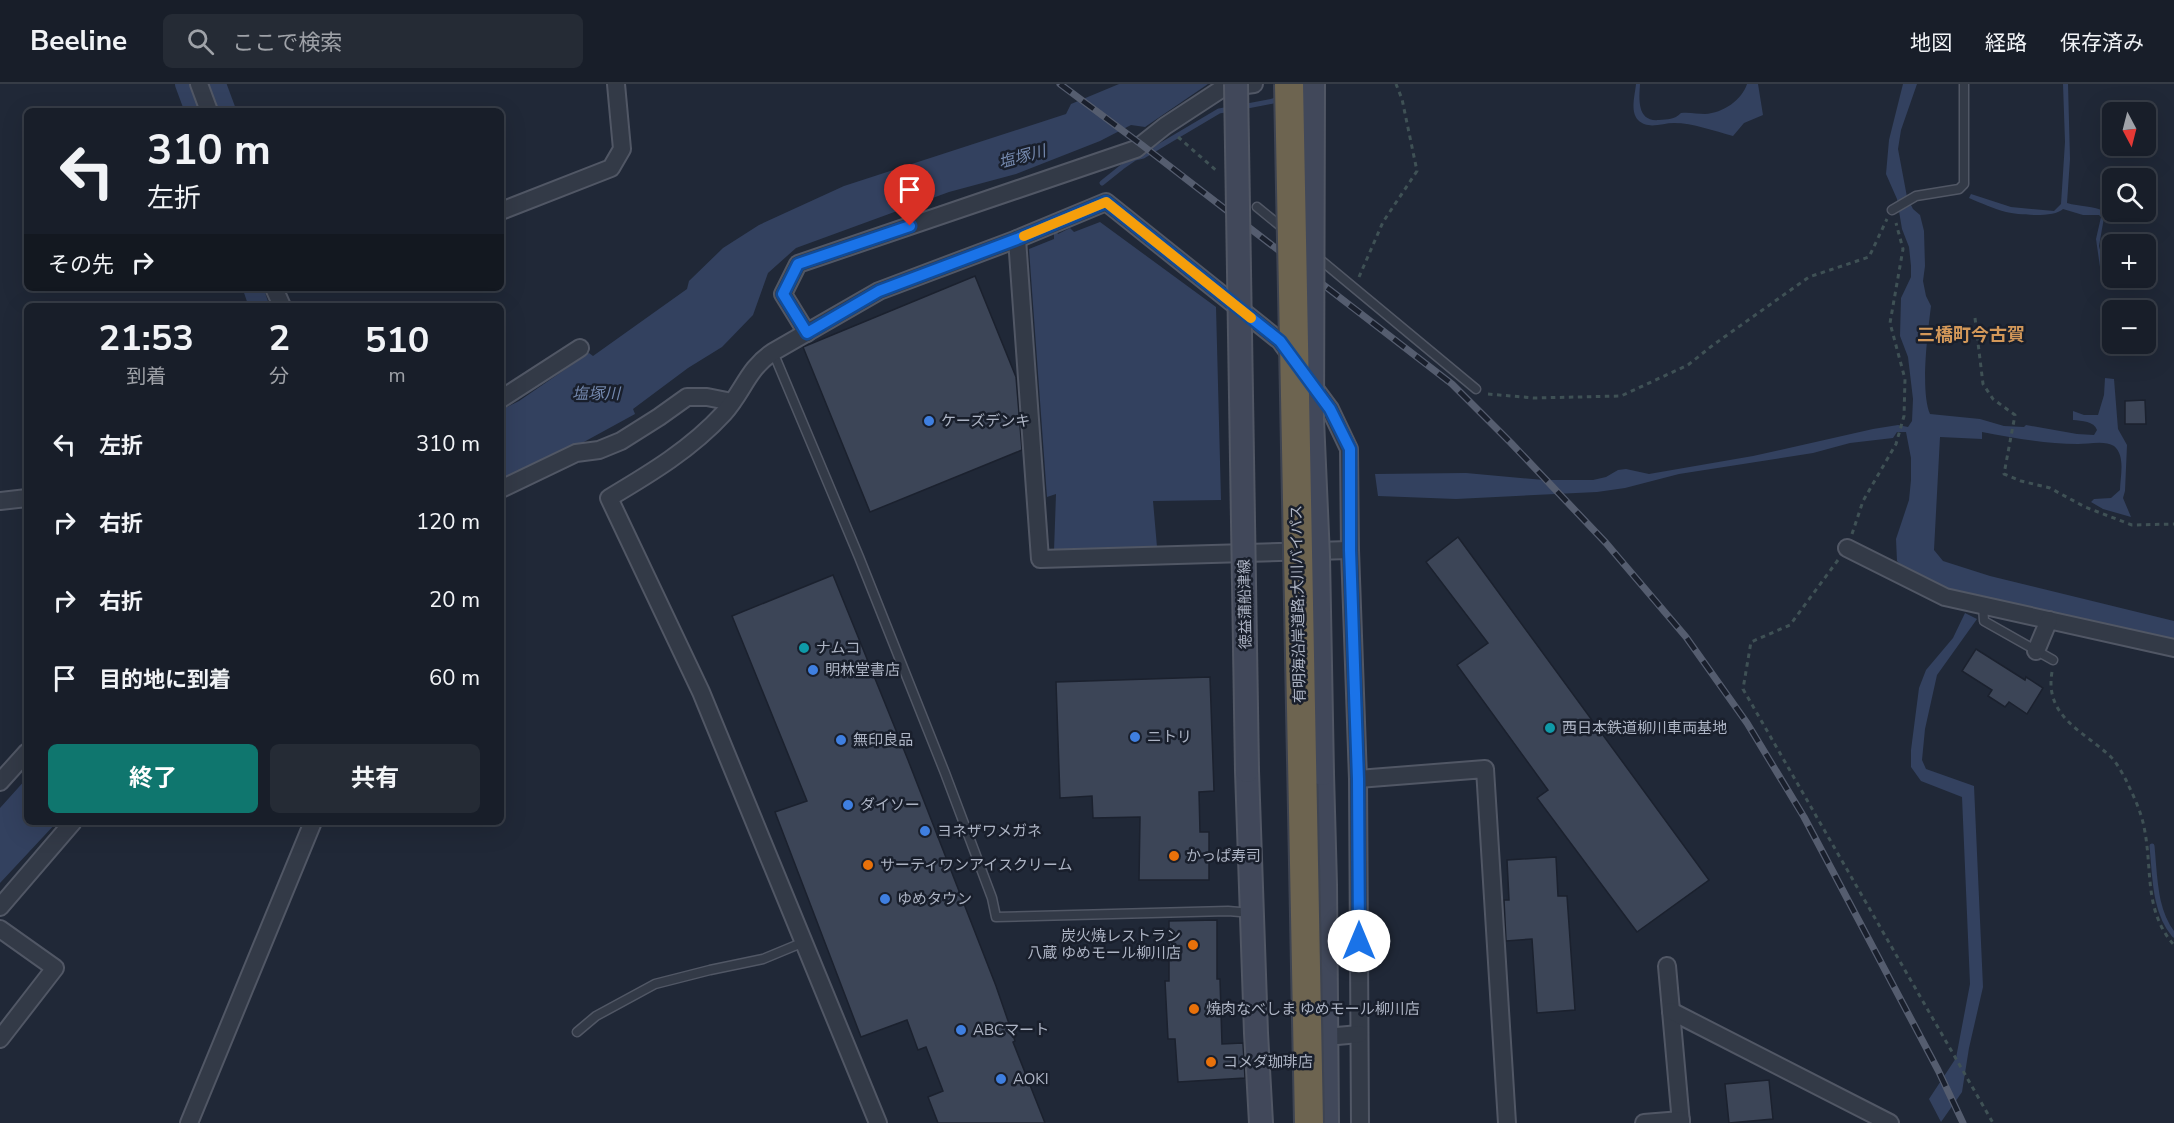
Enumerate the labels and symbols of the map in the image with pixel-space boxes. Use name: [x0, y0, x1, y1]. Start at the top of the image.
north arrow: [2102, 102, 2156, 156]
water label: 塩塚川: [996, 140, 1050, 174]
pin: [884, 164, 935, 226]
district label: 三橋町今古賀: [1917, 323, 2025, 347]
water label: 塩塚川: [572, 383, 622, 405]
place label: ケーズデンキ: [941, 411, 1030, 431]
marker: ケーズデンキ: [922, 414, 936, 428]
street label: 有明海沿岸道路;大川バイパス: [1286, 505, 1310, 703]
street label: 徳益蒲船津線: [1234, 559, 1256, 649]
place label: ナムコ: [816, 638, 861, 658]
marker: ナムコ: [797, 641, 811, 655]
place label: 明林堂書店: [825, 660, 900, 680]
marker: 明林堂書店: [806, 663, 820, 677]
place label: 西日本鉄道柳川車両基地: [1562, 718, 1727, 738]
marker: 西日本鉄道柳川車両基地: [1543, 721, 1557, 735]
place label: ニトリ: [1147, 727, 1192, 747]
place label: 無印良品: [853, 730, 913, 750]
marker: ニトリ: [1128, 730, 1142, 744]
marker: 無印良品: [834, 733, 848, 747]
place label: ダイソー: [860, 795, 920, 815]
marker: ダイソー: [841, 798, 855, 812]
place label: ヨネザワメガネ: [937, 821, 1042, 841]
marker: ヨネザワメガネ: [918, 824, 932, 838]
place label: かっぱ寿司: [1186, 846, 1261, 866]
marker: かっぱ寿司: [1167, 849, 1181, 863]
place label: サーティワンアイスクリーム: [880, 855, 1072, 875]
marker: サーティワンアイスクリーム: [861, 858, 875, 872]
place label: ゆめタウン: [897, 889, 972, 909]
marker: ゆめタウン: [878, 892, 892, 906]
position arrow: [1327, 909, 1391, 973]
place label: 炭火焼レストラン 八蔵 ゆめモール柳川店: [1027, 926, 1181, 963]
marker: 炭火焼レストラン 八蔵 ゆめモール柳川店: [1186, 938, 1200, 952]
place label: 焼肉なべしま ゆめモール柳川店: [1206, 999, 1420, 1019]
marker: 焼肉なべしま ゆめモール柳川店: [1187, 1002, 1201, 1016]
place label: ABCマート: [973, 1020, 1049, 1040]
marker: ABCマート: [954, 1023, 968, 1037]
place label: コメダ珈琲店: [1223, 1052, 1313, 1072]
marker: コメダ珈琲店: [1204, 1055, 1218, 1069]
place label: AOKI: [1013, 1069, 1048, 1089]
marker: AOKI: [994, 1072, 1008, 1086]

